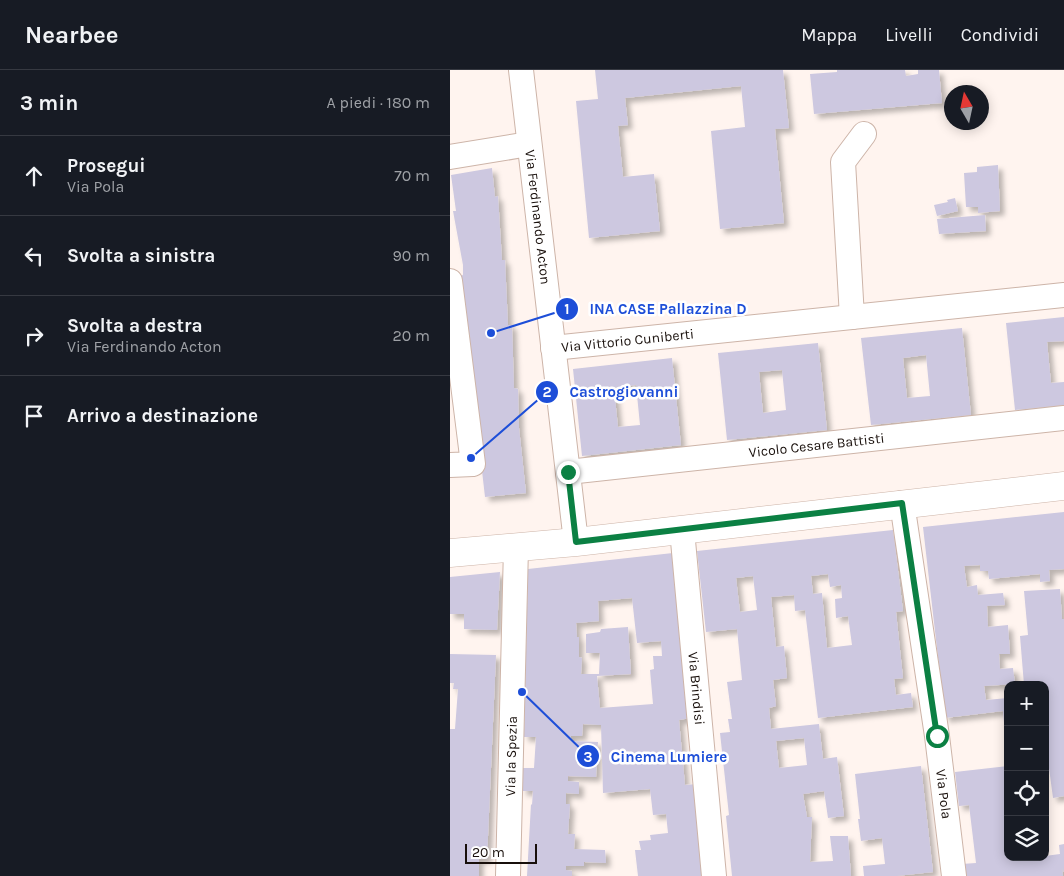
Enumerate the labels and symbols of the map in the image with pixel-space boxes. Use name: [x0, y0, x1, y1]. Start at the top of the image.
north arrow: [944, 85, 989, 130]
street label: Via Ferdinando Acton: [522, 149, 554, 285]
callout: INA CASE Pallazzina D: [555, 294, 757, 324]
text: 1: [564, 300, 570, 318]
text: INA CASE Pallazzina D: [590, 300, 746, 318]
street label: Via Vittorio Cuniberti: [560, 325, 695, 356]
callout: Castrogiovanni: [535, 377, 689, 407]
text: 2: [542, 383, 552, 401]
text: Castrogiovanni: [570, 383, 678, 401]
street label: Vicolo Cesare Battisti: [748, 429, 885, 461]
route end: [557, 461, 580, 484]
street label: Via Brindisi: [685, 651, 708, 726]
street label: Via la Spezia: [501, 716, 520, 796]
route start: [926, 725, 949, 748]
callout: Cinema Lumiere: [576, 741, 737, 771]
text: 3: [583, 748, 593, 766]
text: Cinema Lumiere: [611, 748, 727, 766]
street label: Via Pola: [933, 768, 955, 820]
scale bar: [465, 841, 538, 864]

